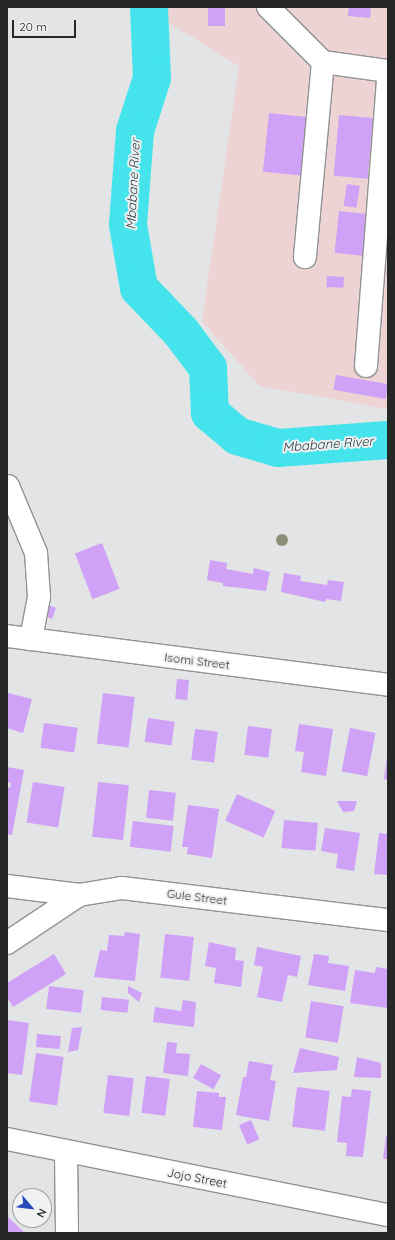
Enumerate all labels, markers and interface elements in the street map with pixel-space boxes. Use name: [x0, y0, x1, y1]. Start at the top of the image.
scale bar: [14, 12, 78, 38]
text: 20 m: [19, 19, 47, 34]
water label: Mbabane River: [123, 138, 143, 230]
water label: Mbabane River: [282, 433, 374, 455]
street label: Isomi Street: [164, 650, 230, 672]
street label: Gule Street: [166, 886, 228, 908]
street label: Jojo Street: [166, 1165, 228, 1191]
north arrow: [12, 1188, 52, 1228]
text: N: [34, 1206, 50, 1220]

